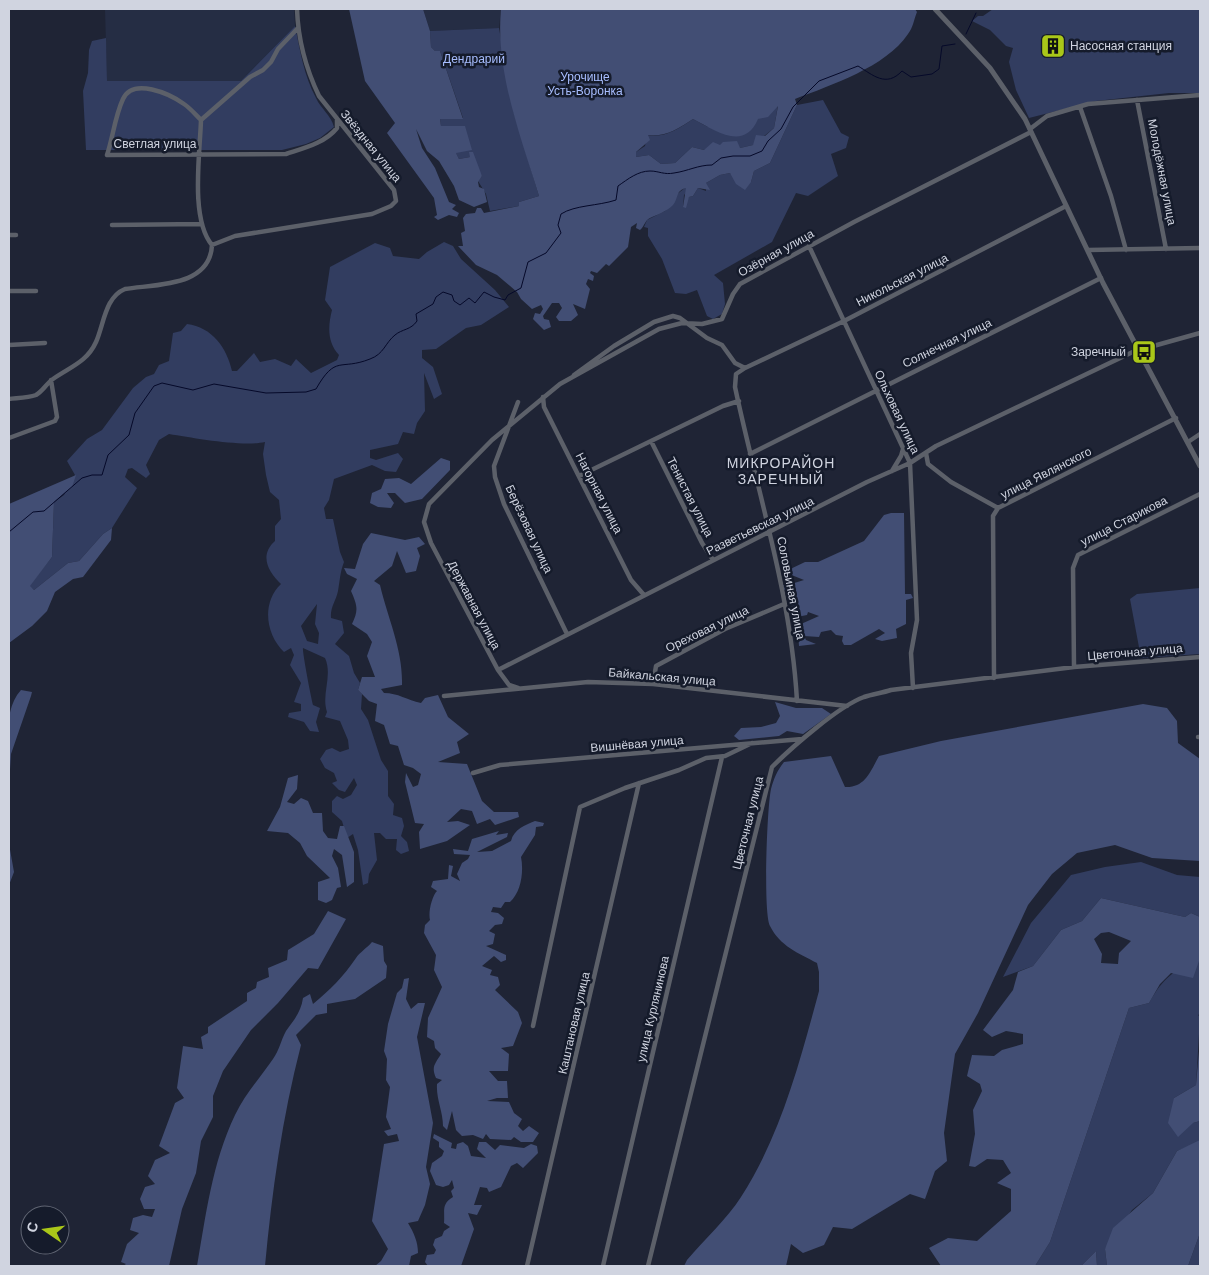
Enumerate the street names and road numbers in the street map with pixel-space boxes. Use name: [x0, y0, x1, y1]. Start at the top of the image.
street label: Звёздная улица: [338, 107, 405, 185]
street label: Молодёжная улица: [1145, 118, 1179, 227]
street label: Светлая улица: [114, 137, 197, 151]
street label: Озёрная улица: [736, 226, 817, 280]
street label: Никольская улица: [854, 251, 951, 309]
street label: Солнечная улица: [900, 315, 994, 371]
street label: Ольховая улица: [871, 368, 923, 456]
street label: улица Являнского: [998, 444, 1094, 502]
street label: Нагорная улица: [573, 450, 626, 536]
street label: Тенистая улица: [664, 455, 716, 539]
street label: Берёзовая улица: [502, 483, 556, 576]
street label: улица Старикова: [1078, 493, 1170, 549]
street label: Разветьевская улица: [704, 494, 816, 558]
street label: Соловьиная улица: [774, 535, 808, 641]
street label: Державная улица: [445, 558, 503, 652]
street label: Ореховая улица: [663, 603, 751, 655]
street label: Цветочная улица: [1087, 641, 1184, 663]
street label: Байкальская улица: [608, 665, 717, 689]
street label: Вишнёвая улица: [590, 733, 684, 755]
street label: Цветочная улица: [730, 775, 766, 871]
street label: улица Курлянинова: [634, 954, 672, 1063]
street label: Каштановая улица: [555, 970, 593, 1075]

